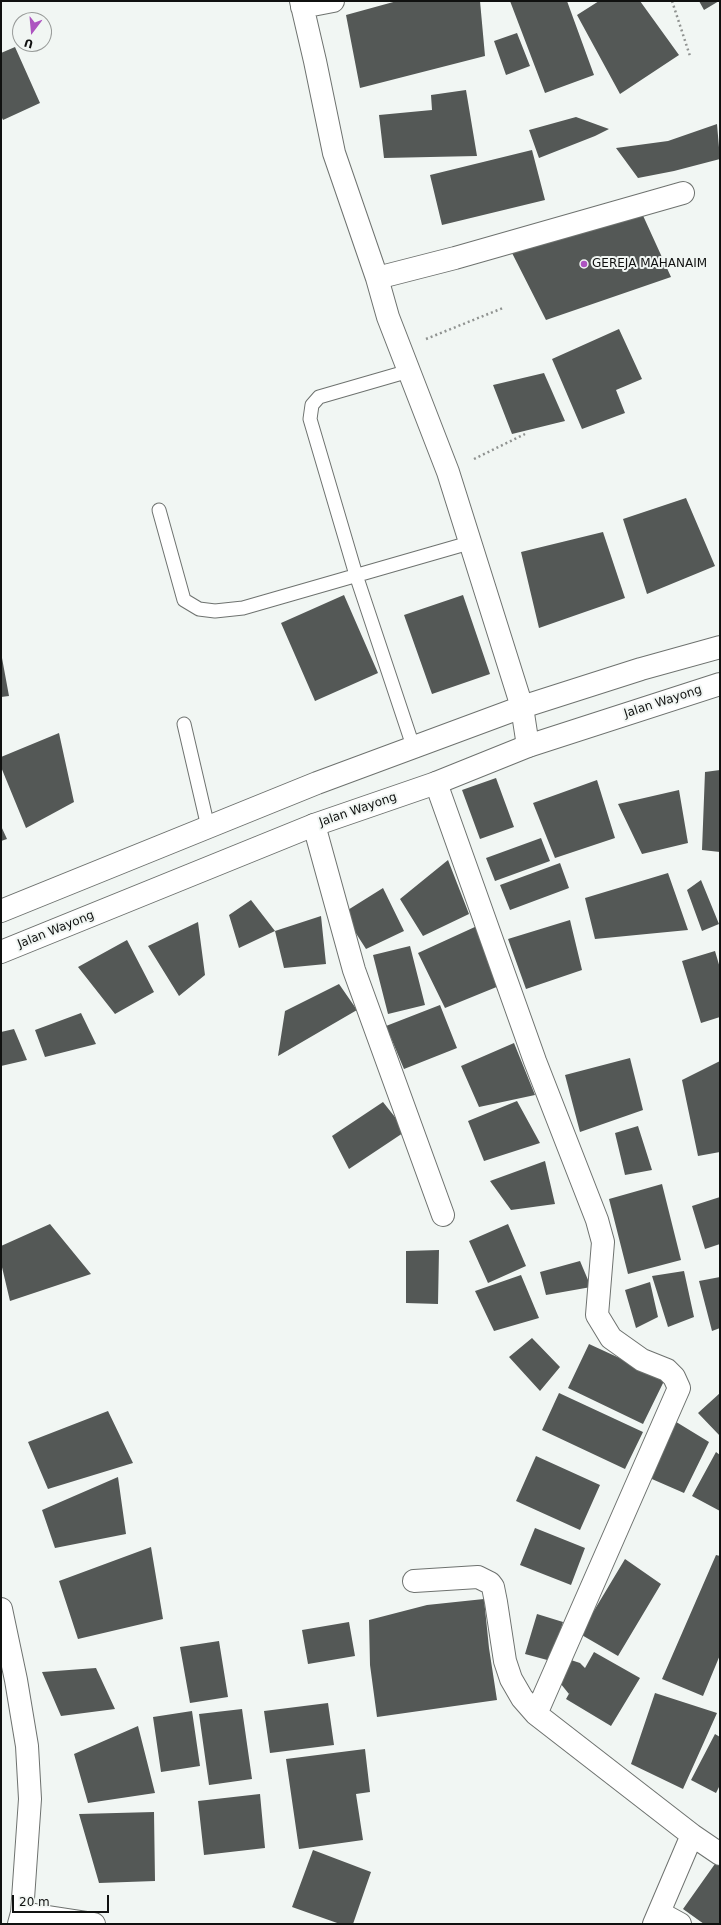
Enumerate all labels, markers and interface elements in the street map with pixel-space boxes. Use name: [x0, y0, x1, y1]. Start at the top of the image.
north arrow: [12, 12, 52, 52]
text: U: [23, 36, 35, 51]
place label: GEREJA MAHANAIM: [592, 257, 707, 271]
marker: GEREJA MAHANAIM: [579, 259, 589, 269]
street label: Jalan Wayong: [622, 683, 704, 721]
street label: Jalan Wayong: [317, 790, 399, 830]
street label: Jalan Wayong: [16, 908, 96, 952]
scale bar: [14, 1887, 111, 1913]
text: 20 m: [19, 1895, 50, 1909]

